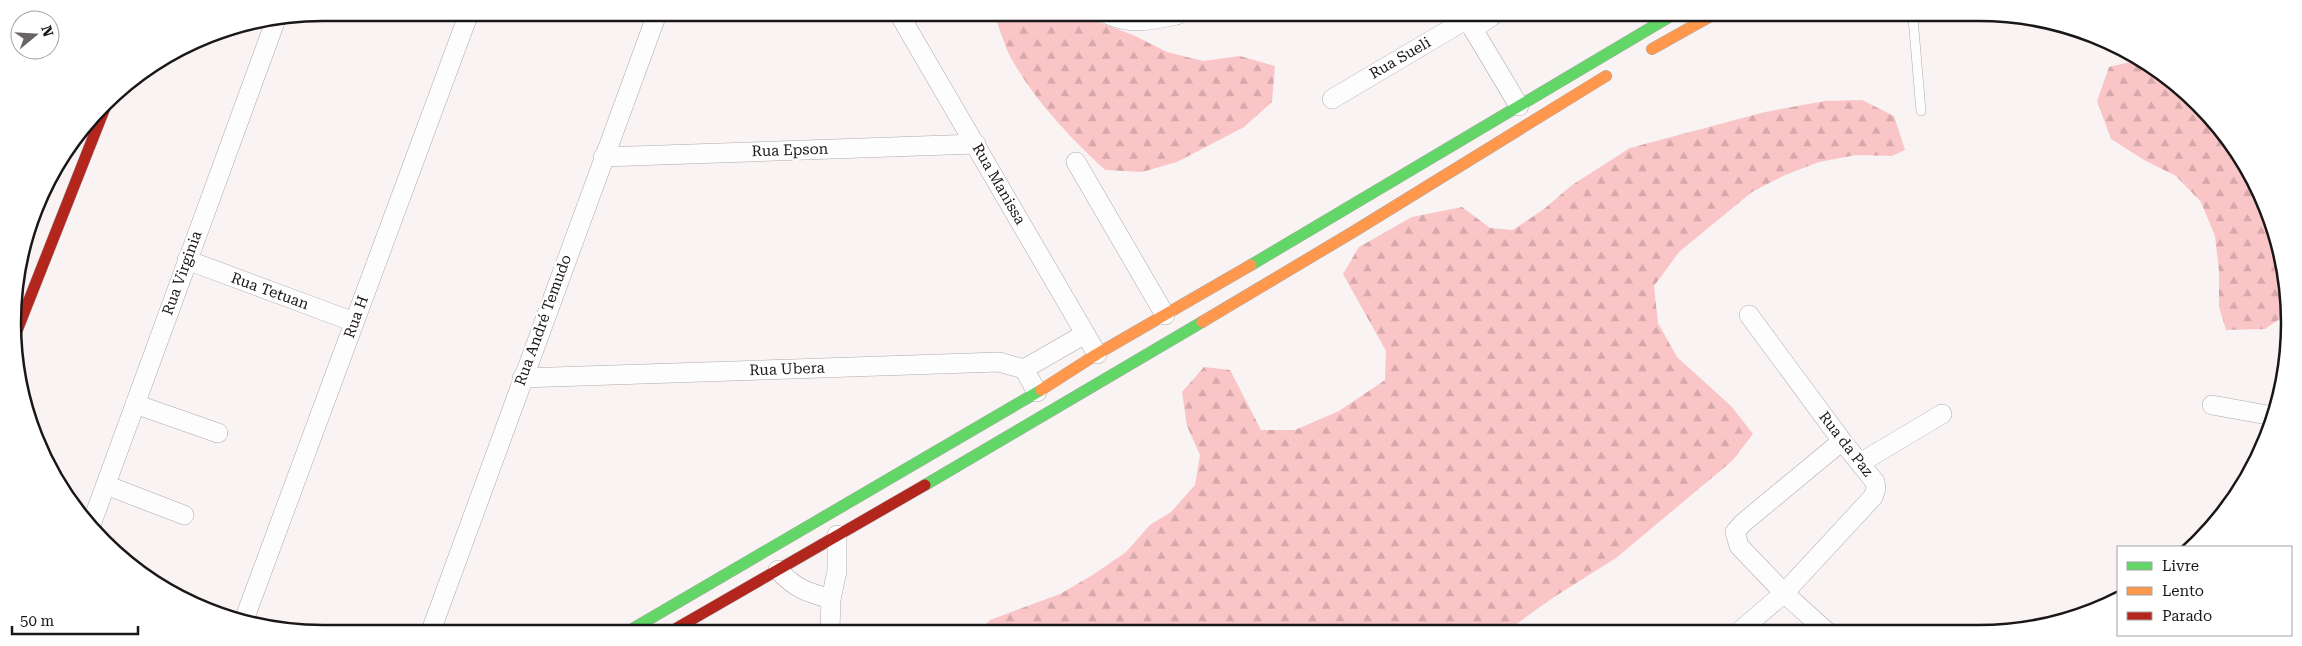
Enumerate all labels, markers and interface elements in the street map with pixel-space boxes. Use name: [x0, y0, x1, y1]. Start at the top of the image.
north arrow: [10, 10, 60, 60]
text: N: [38, 23, 57, 39]
street label: Rua Sueli: [1366, 33, 1434, 83]
street label: Rua Epson: [751, 140, 829, 160]
street label: Rua Manissa: [969, 140, 1029, 228]
street label: Rua Virginia: [158, 228, 206, 318]
street label: Rua André Temudo: [511, 252, 575, 388]
street label: Rua Tetuan: [229, 269, 312, 313]
street label: Rua H: [340, 293, 372, 341]
street label: Rua Ubera: [749, 359, 825, 379]
street label: Rua da Paz: [1815, 408, 1877, 480]
legend: [2117, 546, 2292, 636]
text: Livre: [2162, 557, 2199, 575]
text: Lento: [2162, 582, 2204, 600]
scale bar: [12, 604, 139, 636]
text: Parado: [2162, 607, 2212, 625]
text: 50 m: [20, 612, 55, 630]

